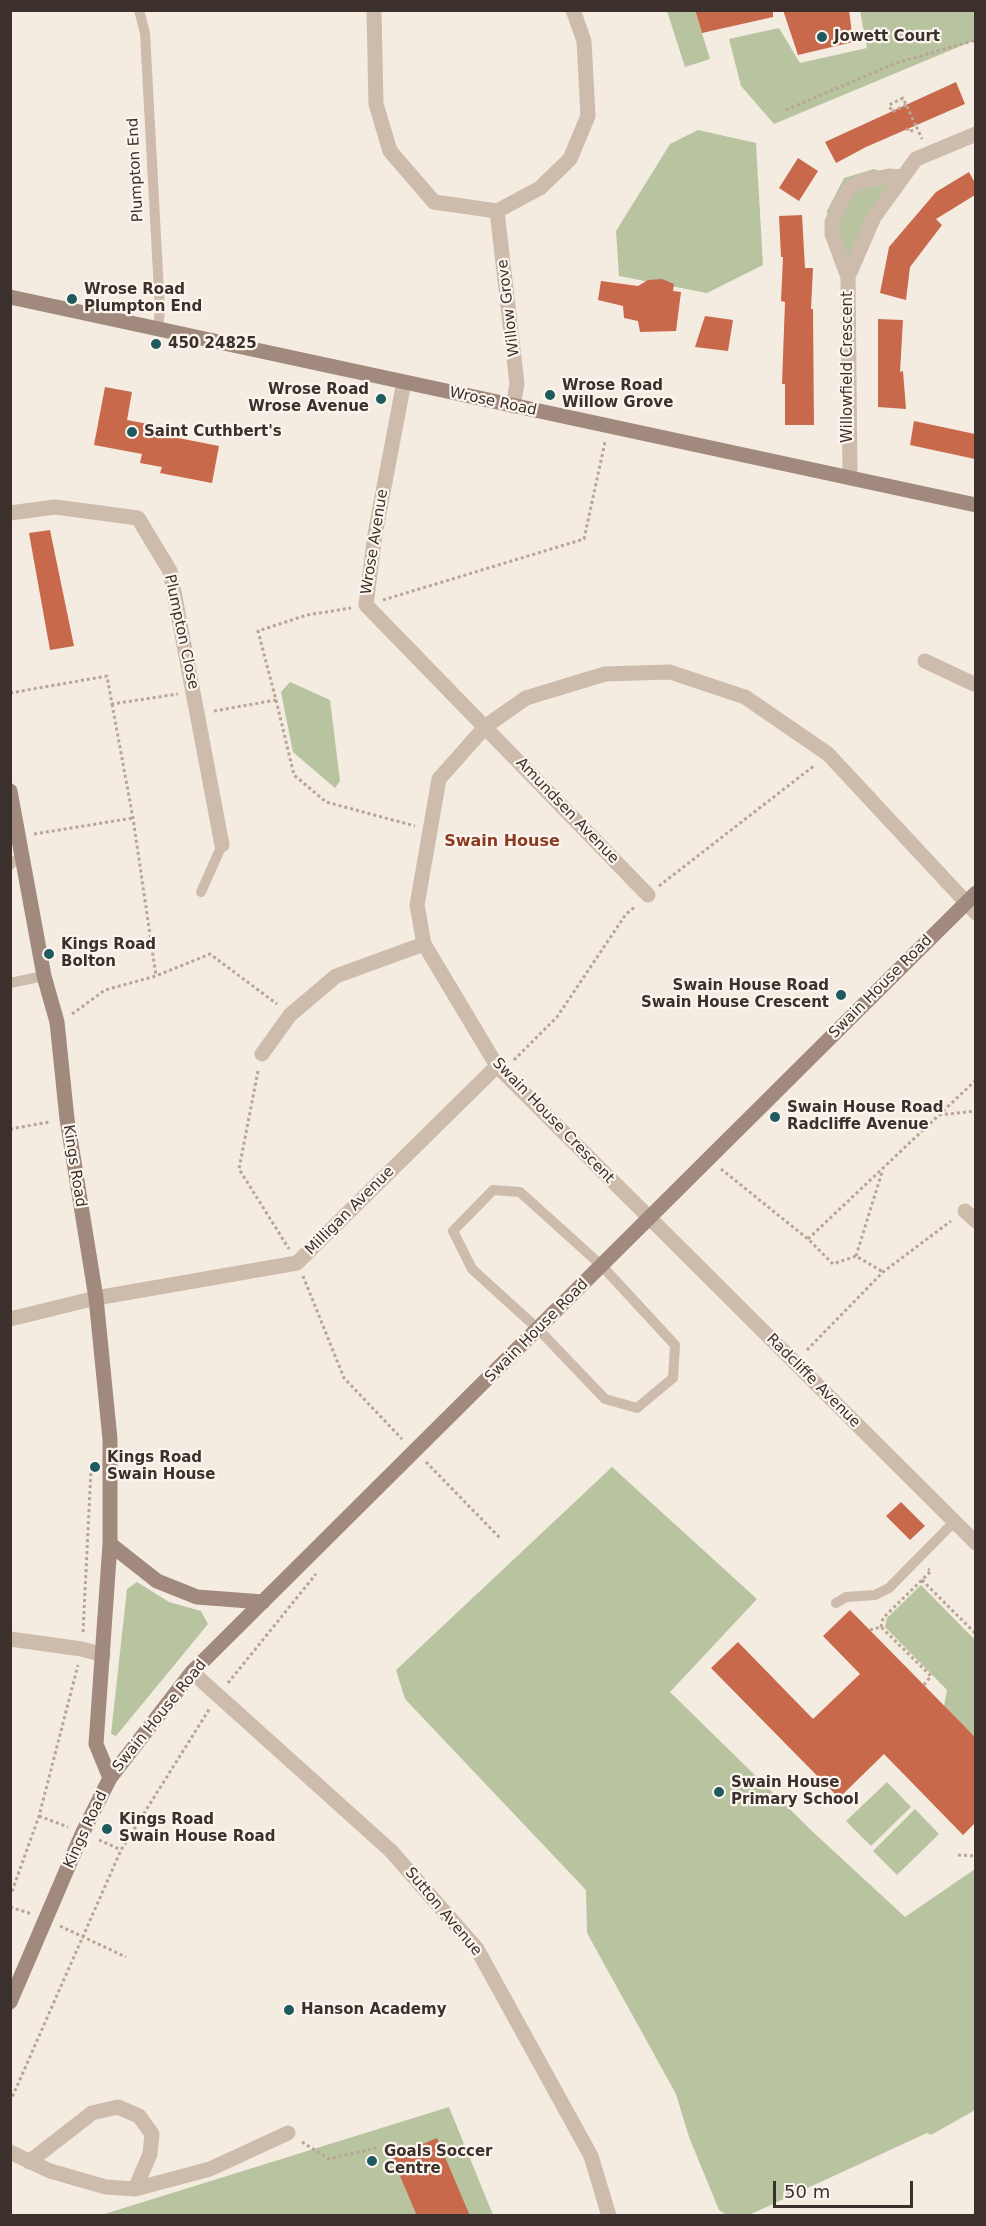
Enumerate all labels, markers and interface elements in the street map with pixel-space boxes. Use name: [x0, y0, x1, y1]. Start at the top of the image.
place label: Jowett Court: [834, 28, 940, 46]
marker: Jowett Court: [815, 30, 829, 44]
street label: Plumpton End: [124, 117, 148, 223]
street label: Willow Grove: [494, 258, 524, 358]
place label: Wrose Road Plumpton End: [84, 281, 202, 316]
street label: Willowfield Crescent: [839, 291, 857, 443]
marker: Wrose Road Plumpton End: [65, 292, 79, 306]
place label: 450 24825: [168, 335, 257, 353]
marker: 450 24825: [149, 337, 163, 351]
place label: Wrose Road Willow Grove: [562, 377, 673, 412]
place label: Wrose Road Wrose Avenue: [248, 381, 369, 416]
street label: Wrose Road: [448, 384, 538, 420]
marker: Wrose Road Willow Grove: [543, 388, 557, 402]
marker: Wrose Road Wrose Avenue: [374, 392, 388, 406]
place label: Saint Cuthbert's: [144, 423, 282, 441]
marker: Saint Cuthbert's: [125, 425, 139, 439]
street label: Wrose Avenue: [358, 488, 392, 596]
street label: Plumpton Close: [160, 573, 202, 691]
street label: Amundsen Avenue: [512, 754, 622, 868]
district label: Swain House: [444, 832, 560, 852]
street label: Swain House Road: [826, 932, 936, 1042]
place label: Kings Road Bolton: [61, 936, 156, 971]
marker: Kings Road Bolton: [42, 947, 56, 961]
place label: Swain House Road Swain House Crescent: [641, 977, 829, 1012]
marker: Swain House Road Swain House Crescent: [834, 988, 848, 1002]
street label: Swain House Crescent: [488, 1055, 618, 1187]
place label: Swain House Road Radcliffe Avenue: [787, 1099, 943, 1134]
marker: Swain House Road Radcliffe Avenue: [768, 1110, 782, 1124]
street label: Kings Road: [59, 1123, 89, 1209]
street label: Milligan Avenue: [302, 1163, 398, 1259]
street label: Swain House Road: [482, 1276, 592, 1386]
street label: Radcliffe Avenue: [762, 1330, 864, 1432]
place label: Kings Road Swain House: [107, 1449, 215, 1484]
marker: Kings Road Swain House: [88, 1460, 102, 1474]
street label: Swain House Road: [109, 1656, 211, 1776]
place label: Swain House Primary School: [731, 1774, 859, 1809]
marker: Swain House Primary School: [712, 1785, 726, 1799]
street label: Kings Road: [60, 1788, 112, 1872]
place label: Kings Road Swain House Road: [119, 1811, 275, 1846]
marker: Kings Road Swain House Road: [100, 1822, 114, 1836]
street label: Sutton Avenue: [401, 1864, 485, 1960]
place label: Hanson Academy: [301, 2001, 446, 2019]
marker: Hanson Academy: [282, 2003, 296, 2017]
place label: Goals Soccer Centre: [384, 2143, 492, 2178]
marker: Goals Soccer Centre: [365, 2154, 379, 2168]
scale bar: [776, 2169, 916, 2207]
text: 50 m: [784, 2181, 830, 2202]

